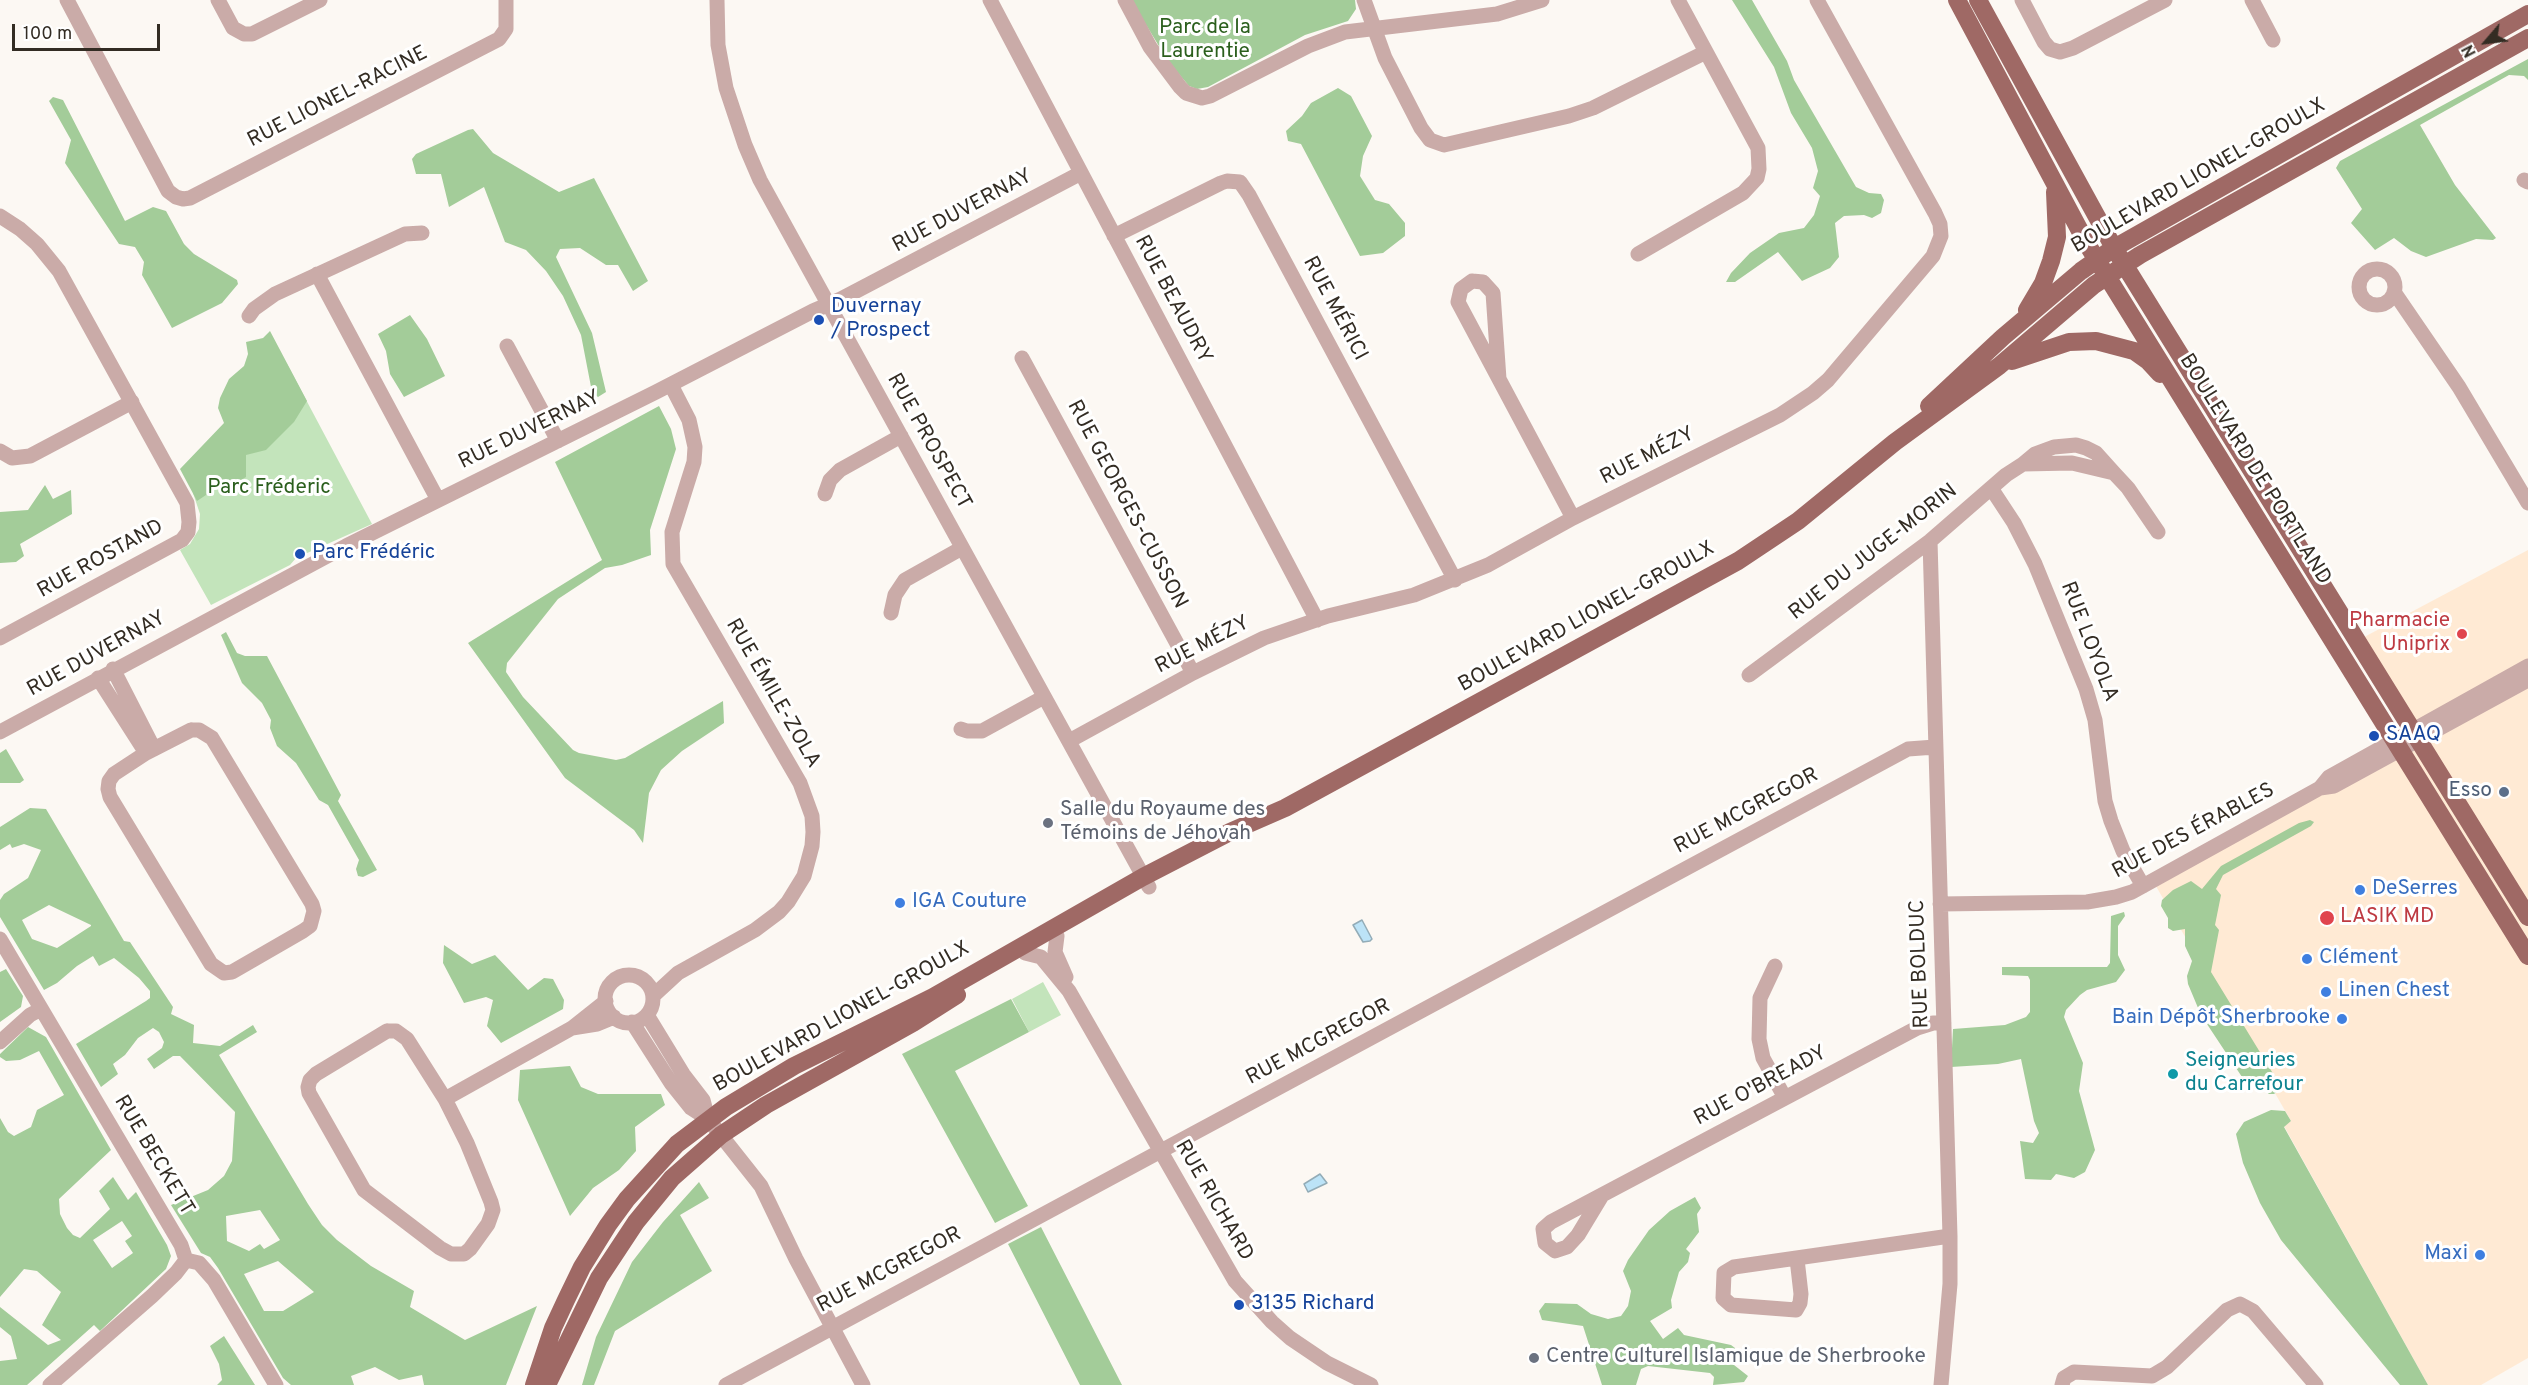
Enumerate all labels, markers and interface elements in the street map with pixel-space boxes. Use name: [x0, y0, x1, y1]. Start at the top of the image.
scale bar: [15, 12, 164, 50]
north arrow: [2456, 12, 2516, 72]
park label: Parc de la Laurentie: [1159, 16, 1251, 66]
text: 100 m: [23, 23, 72, 46]
text: N: [2459, 41, 2482, 60]
street label: RUE LIONEL-RACINE: [244, 42, 432, 154]
street label: BOULEVARD LIONEL-GROULX: [2068, 94, 2330, 260]
street label: RUE DUVERNAY: [889, 165, 1037, 259]
street label: RUE BEAUDRY: [1128, 232, 1216, 368]
street label: RUE MÉRICI: [1296, 253, 1372, 365]
place label: Duvernay / Prospect: [831, 295, 931, 345]
marker: Duvernay / Prospect: [812, 313, 826, 327]
street label: BOULEVARD DE PORTLAND: [2172, 350, 2336, 590]
street label: RUE PROSPECT: [880, 370, 976, 514]
street label: RUE DUVERNAY: [455, 386, 605, 476]
street label: RUE GEORGES-CUSSON: [1060, 396, 1192, 614]
street label: RUE MÉZY: [1597, 423, 1699, 491]
park label: Parc Fréderic: [207, 476, 331, 502]
street label: RUE DU JUGE-MORIN: [1785, 479, 1963, 627]
street label: RUE ROSTAND: [34, 515, 168, 605]
street label: BOULEVARD LIONEL-GROULX: [1455, 537, 1719, 699]
place label: Parc Frédéric: [312, 541, 435, 567]
marker: Parc Frédéric: [293, 547, 307, 561]
street label: RUE LOYOLA: [2054, 578, 2122, 706]
street label: RUE DUVERNAY: [23, 607, 171, 703]
place label: Pharmacie Uniprix: [2349, 609, 2450, 659]
street label: RUE MÉZY: [1152, 612, 1254, 680]
street label: RUE ÉMILE-ZOLA: [719, 615, 825, 773]
marker: Pharmacie Uniprix: [2455, 627, 2469, 641]
place label: SAAQ: [2386, 723, 2441, 749]
marker: SAAQ: [2367, 729, 2381, 743]
street label: RUE MCGREGOR: [1670, 763, 1824, 861]
street label: RUE DES ÉRABLES: [2109, 779, 2279, 885]
place label: Esso: [2449, 779, 2492, 805]
marker: Esso: [2497, 785, 2511, 799]
place label: Salle du Royaume des Témoins de Jéhovah: [1060, 798, 1265, 848]
marker: Salle du Royaume des Témoins de Jéhovah: [1041, 816, 1055, 830]
place label: DeSerres: [2372, 877, 2458, 903]
marker: DeSerres: [2353, 883, 2367, 897]
place label: IGA Couture: [912, 890, 1027, 916]
marker: IGA Couture: [893, 896, 907, 910]
street label: RUE BOLDUC: [1906, 899, 1936, 1029]
place label: LASIK MD: [2340, 905, 2434, 931]
marker: LASIK MD: [2318, 909, 2336, 927]
street label: BOULEVARD LIONEL-GROULX: [710, 937, 974, 1099]
place label: Clément: [2319, 946, 2398, 972]
marker: Clément: [2300, 952, 2314, 966]
place label: Linen Chest: [2338, 979, 2450, 1005]
marker: Linen Chest: [2319, 985, 2333, 999]
street label: RUE MCGREGOR: [1242, 994, 1396, 1092]
place label: Bain Dépôt Sherbrooke: [2112, 1006, 2330, 1032]
marker: Bain Dépôt Sherbrooke: [2335, 1012, 2349, 1026]
street label: RUE O'BREADY: [1690, 1041, 1832, 1133]
place label: Seigneuries du Carrefour: [2185, 1049, 2303, 1099]
marker: Seigneuries du Carrefour: [2166, 1067, 2180, 1081]
street label: RUE BECKETT: [107, 1091, 199, 1221]
street label: RUE RICHARD: [1168, 1136, 1258, 1266]
street label: RUE MCGREGOR: [813, 1222, 967, 1320]
place label: Maxi: [2424, 1242, 2468, 1268]
marker: Maxi: [2473, 1248, 2487, 1262]
place label: 3135 Richard: [1251, 1292, 1375, 1318]
marker: 3135 Richard: [1232, 1298, 1246, 1312]
place label: Centre Culturel Islamique de Sherbrooke: [1546, 1345, 1926, 1371]
marker: Centre Culturel Islamique de Sherbrooke: [1527, 1351, 1541, 1365]

